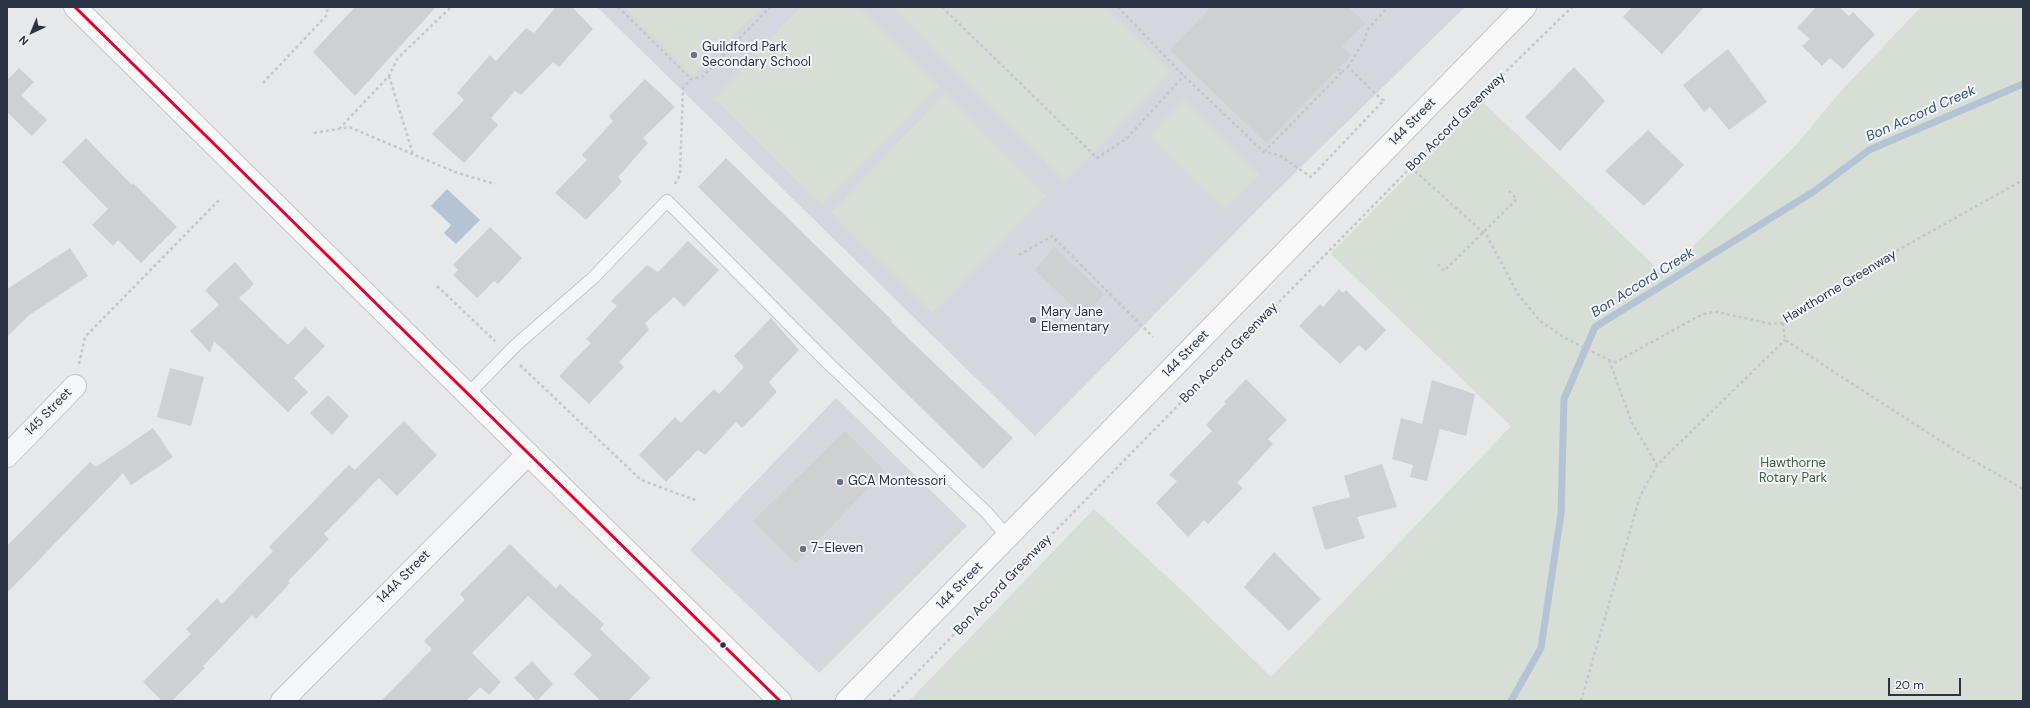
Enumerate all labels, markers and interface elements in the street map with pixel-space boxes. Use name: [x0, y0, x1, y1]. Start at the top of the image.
north arrow: [12, 12, 52, 52]
text: N: [16, 33, 31, 48]
place label: Guildford Park Secondary School: [702, 40, 811, 71]
marker: Guildford Park Secondary School: [689, 50, 699, 60]
street label: Bon Accord Greenway: [1403, 69, 1509, 175]
water label: Bon Accord Creek: [1864, 82, 1978, 146]
street label: 144 Street: [1387, 95, 1439, 149]
water label: Bon Accord Creek: [1588, 245, 1698, 321]
street label: Hawthorne Greenway: [1780, 247, 1900, 327]
street label: Bon Accord Greenway: [1177, 299, 1281, 407]
place label: Mary Jane Elementary: [1041, 305, 1109, 336]
marker: Mary Jane Elementary: [1028, 315, 1038, 325]
street label: 144 Street: [1160, 327, 1212, 381]
street label: 145 Street: [22, 385, 76, 439]
park label: Hawthorne Rotary Park: [1759, 456, 1827, 487]
place label: GCA Montessori: [848, 474, 946, 490]
marker: GCA Montessori: [835, 477, 845, 487]
street label: Bon Accord Greenway: [951, 531, 1055, 639]
place label: 7-Eleven: [811, 541, 863, 557]
marker: 7-Eleven: [798, 544, 808, 554]
street label: 144A Street: [374, 547, 434, 607]
street label: 144 Street: [934, 559, 986, 613]
unlabelled marker: [718, 640, 728, 650]
scale bar: [1890, 670, 1963, 696]
text: 20 m: [1895, 677, 1924, 693]

